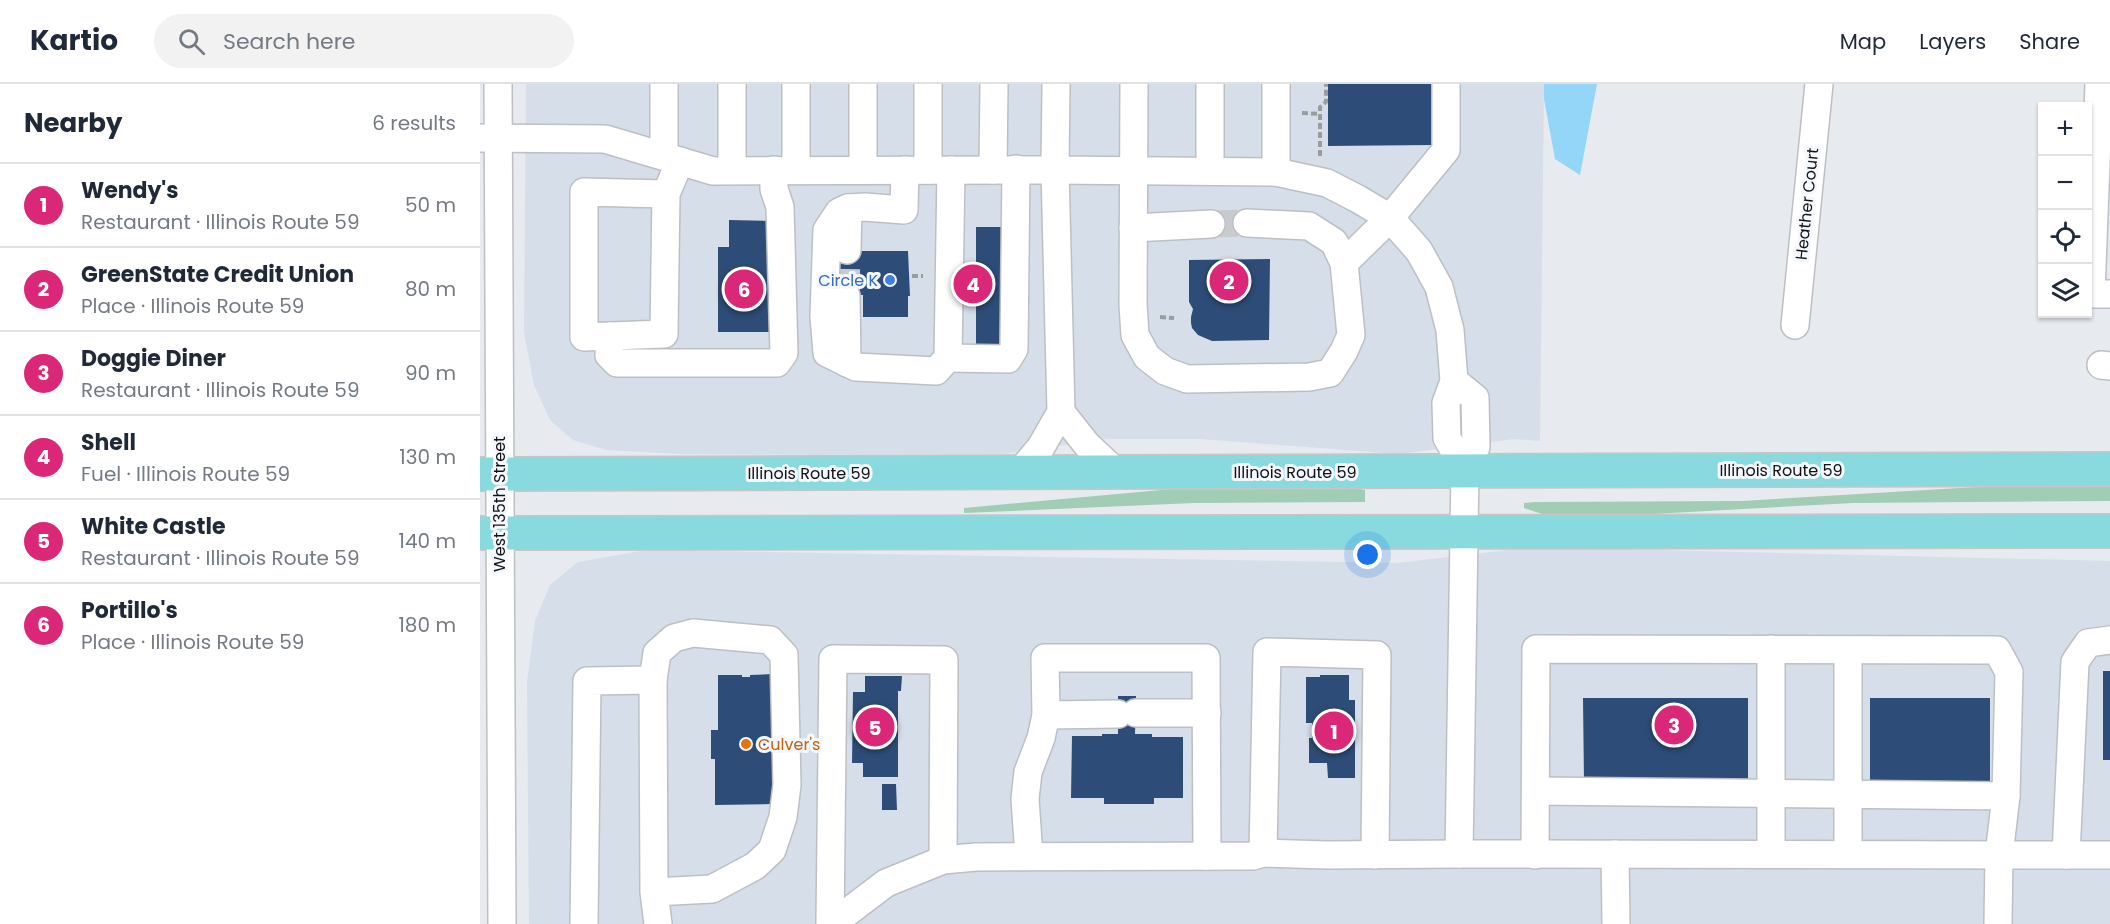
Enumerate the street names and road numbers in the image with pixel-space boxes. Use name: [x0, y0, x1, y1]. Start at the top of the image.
street label: Heather Court: [1790, 147, 1824, 261]
street label: West 135th Street: [488, 436, 511, 572]
street label: Illinois Route 59: [1719, 459, 1843, 482]
street label: Illinois Route 59: [1233, 461, 1357, 484]
street label: Illinois Route 59: [747, 462, 871, 485]

